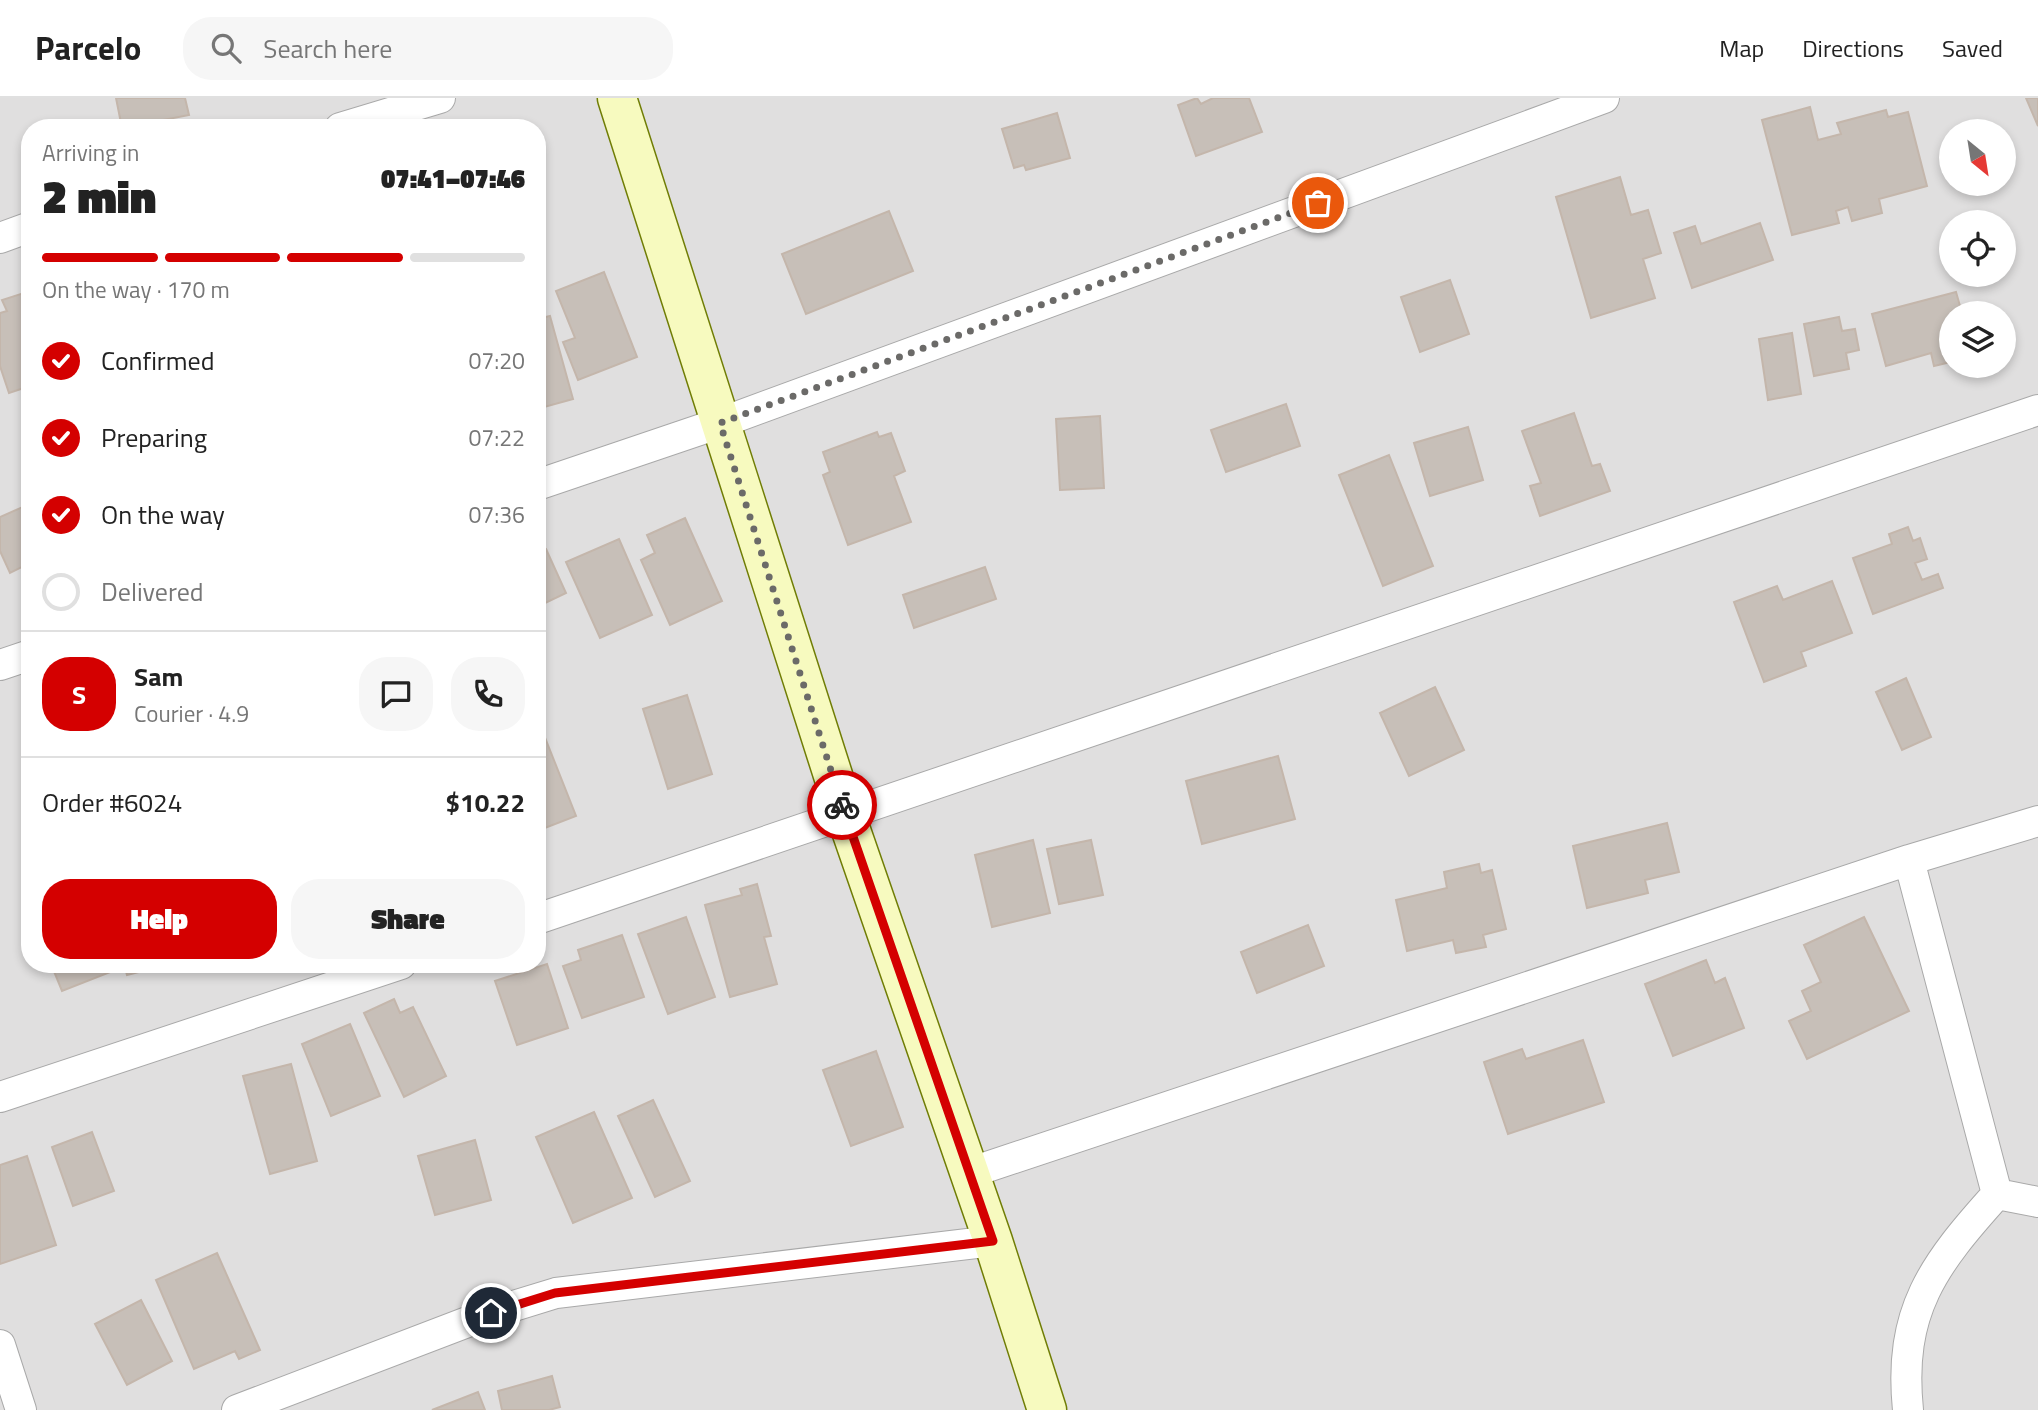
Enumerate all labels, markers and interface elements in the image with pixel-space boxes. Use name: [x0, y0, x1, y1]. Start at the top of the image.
search box: [183, 17, 673, 80]
text: Parcelo: [35, 23, 141, 73]
icon: search: [207, 29, 245, 67]
text: Search here: [263, 29, 392, 68]
text: Map: [1719, 30, 1764, 66]
text: Directions: [1802, 30, 1904, 66]
text: Saved: [1942, 30, 2003, 66]
north arrow: [1939, 119, 2016, 196]
map controls: [1939, 119, 2016, 378]
text: Arriving in: [42, 135, 139, 170]
text: 07:41–07:46: [381, 159, 525, 198]
text: 2 min: [42, 161, 156, 231]
pin: [1288, 173, 1348, 233]
icon: bag: [1299, 184, 1337, 222]
button: locate: [1939, 210, 2016, 287]
text: On the way · 170 m: [42, 272, 230, 307]
button: layers: [1939, 301, 2016, 378]
text: Confirmed: [101, 341, 215, 380]
icon: check: [42, 342, 80, 380]
text: 07:20: [468, 343, 525, 378]
text: Preparing: [101, 418, 207, 457]
icon: check: [42, 419, 80, 457]
text: 07:22: [468, 420, 525, 455]
text: On the way: [101, 495, 225, 534]
icon: check: [42, 496, 80, 534]
text: 07:36: [468, 497, 525, 532]
text: Delivered: [101, 572, 204, 611]
text: Sam: [134, 657, 183, 696]
button: chat: [359, 657, 433, 731]
button: phone: [451, 657, 525, 731]
text: S: [72, 675, 86, 714]
text: Courier · 4.9: [134, 696, 249, 731]
courier: [807, 770, 877, 840]
text: Order #6024: [42, 783, 182, 822]
text: $10.22: [446, 783, 525, 822]
icon: bike: [823, 786, 861, 824]
button: Help: [42, 879, 277, 959]
button: Share: [291, 879, 525, 959]
pin: [461, 1283, 521, 1343]
icon: home: [472, 1294, 510, 1332]

